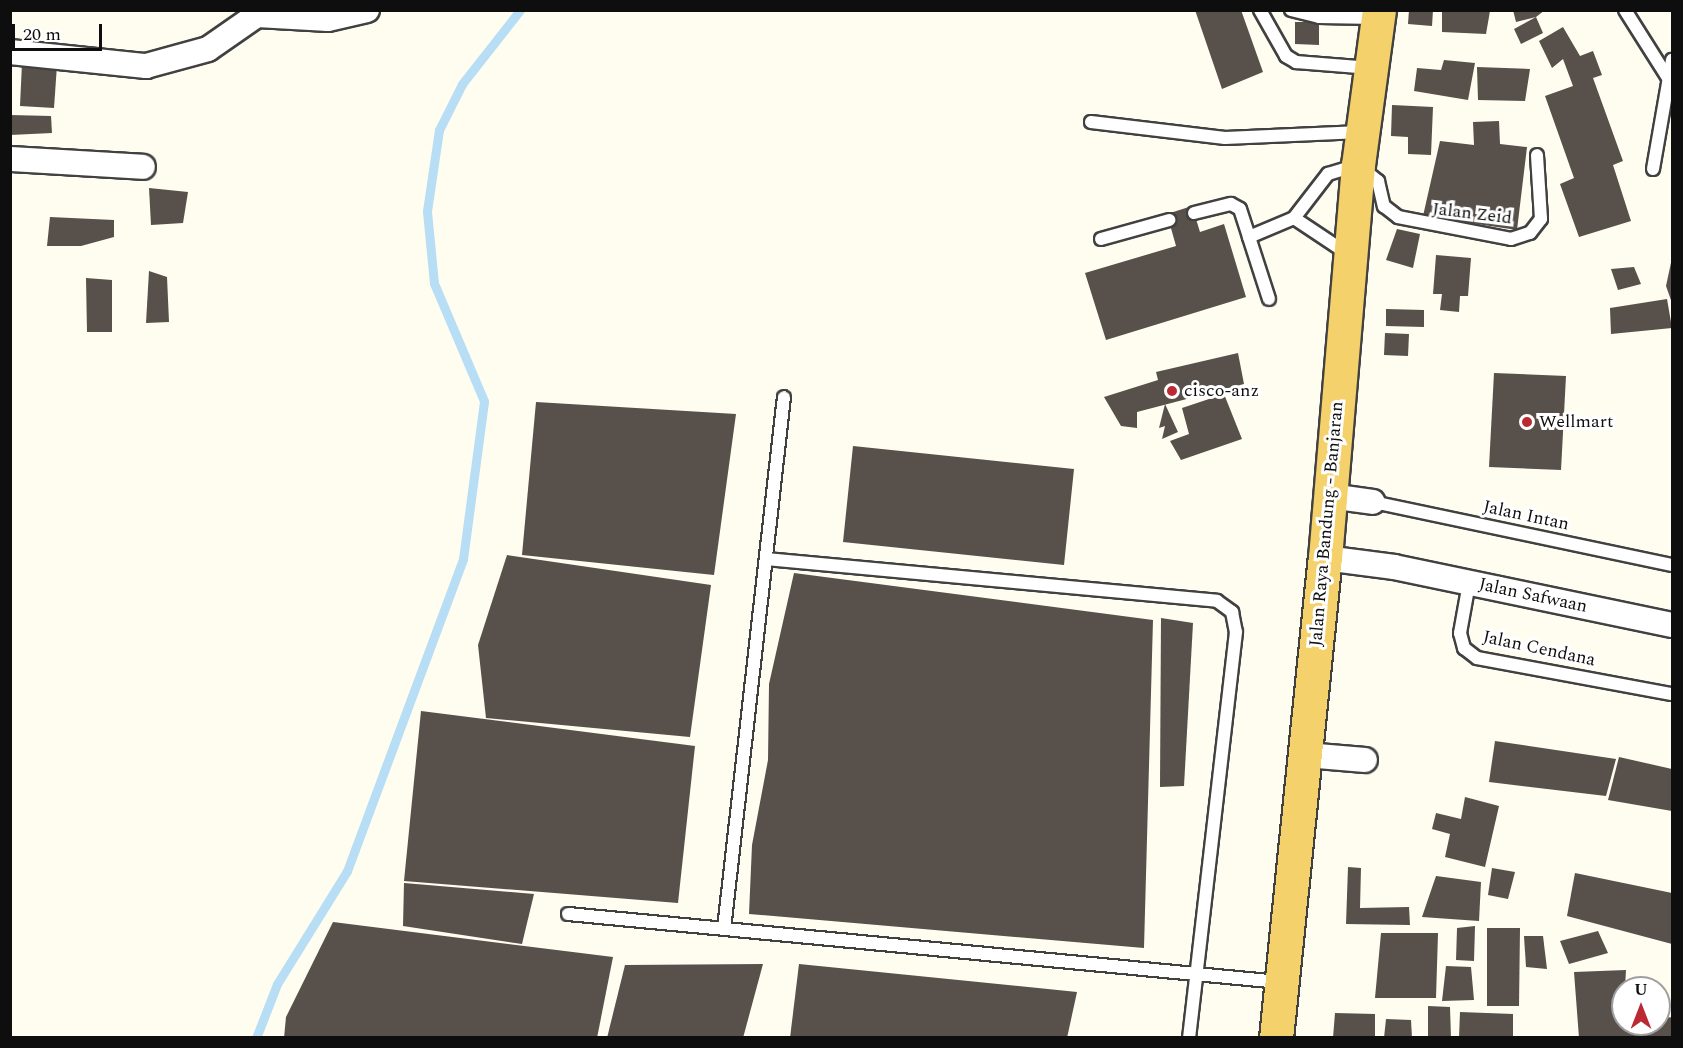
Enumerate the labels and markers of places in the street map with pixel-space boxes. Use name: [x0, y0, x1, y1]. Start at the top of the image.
place label: cisco-anz: [1184, 380, 1259, 402]
marker: cisco-anz: [1165, 384, 1179, 398]
place label: Wellmart: [1539, 411, 1613, 433]
marker: Wellmart: [1520, 415, 1534, 429]

